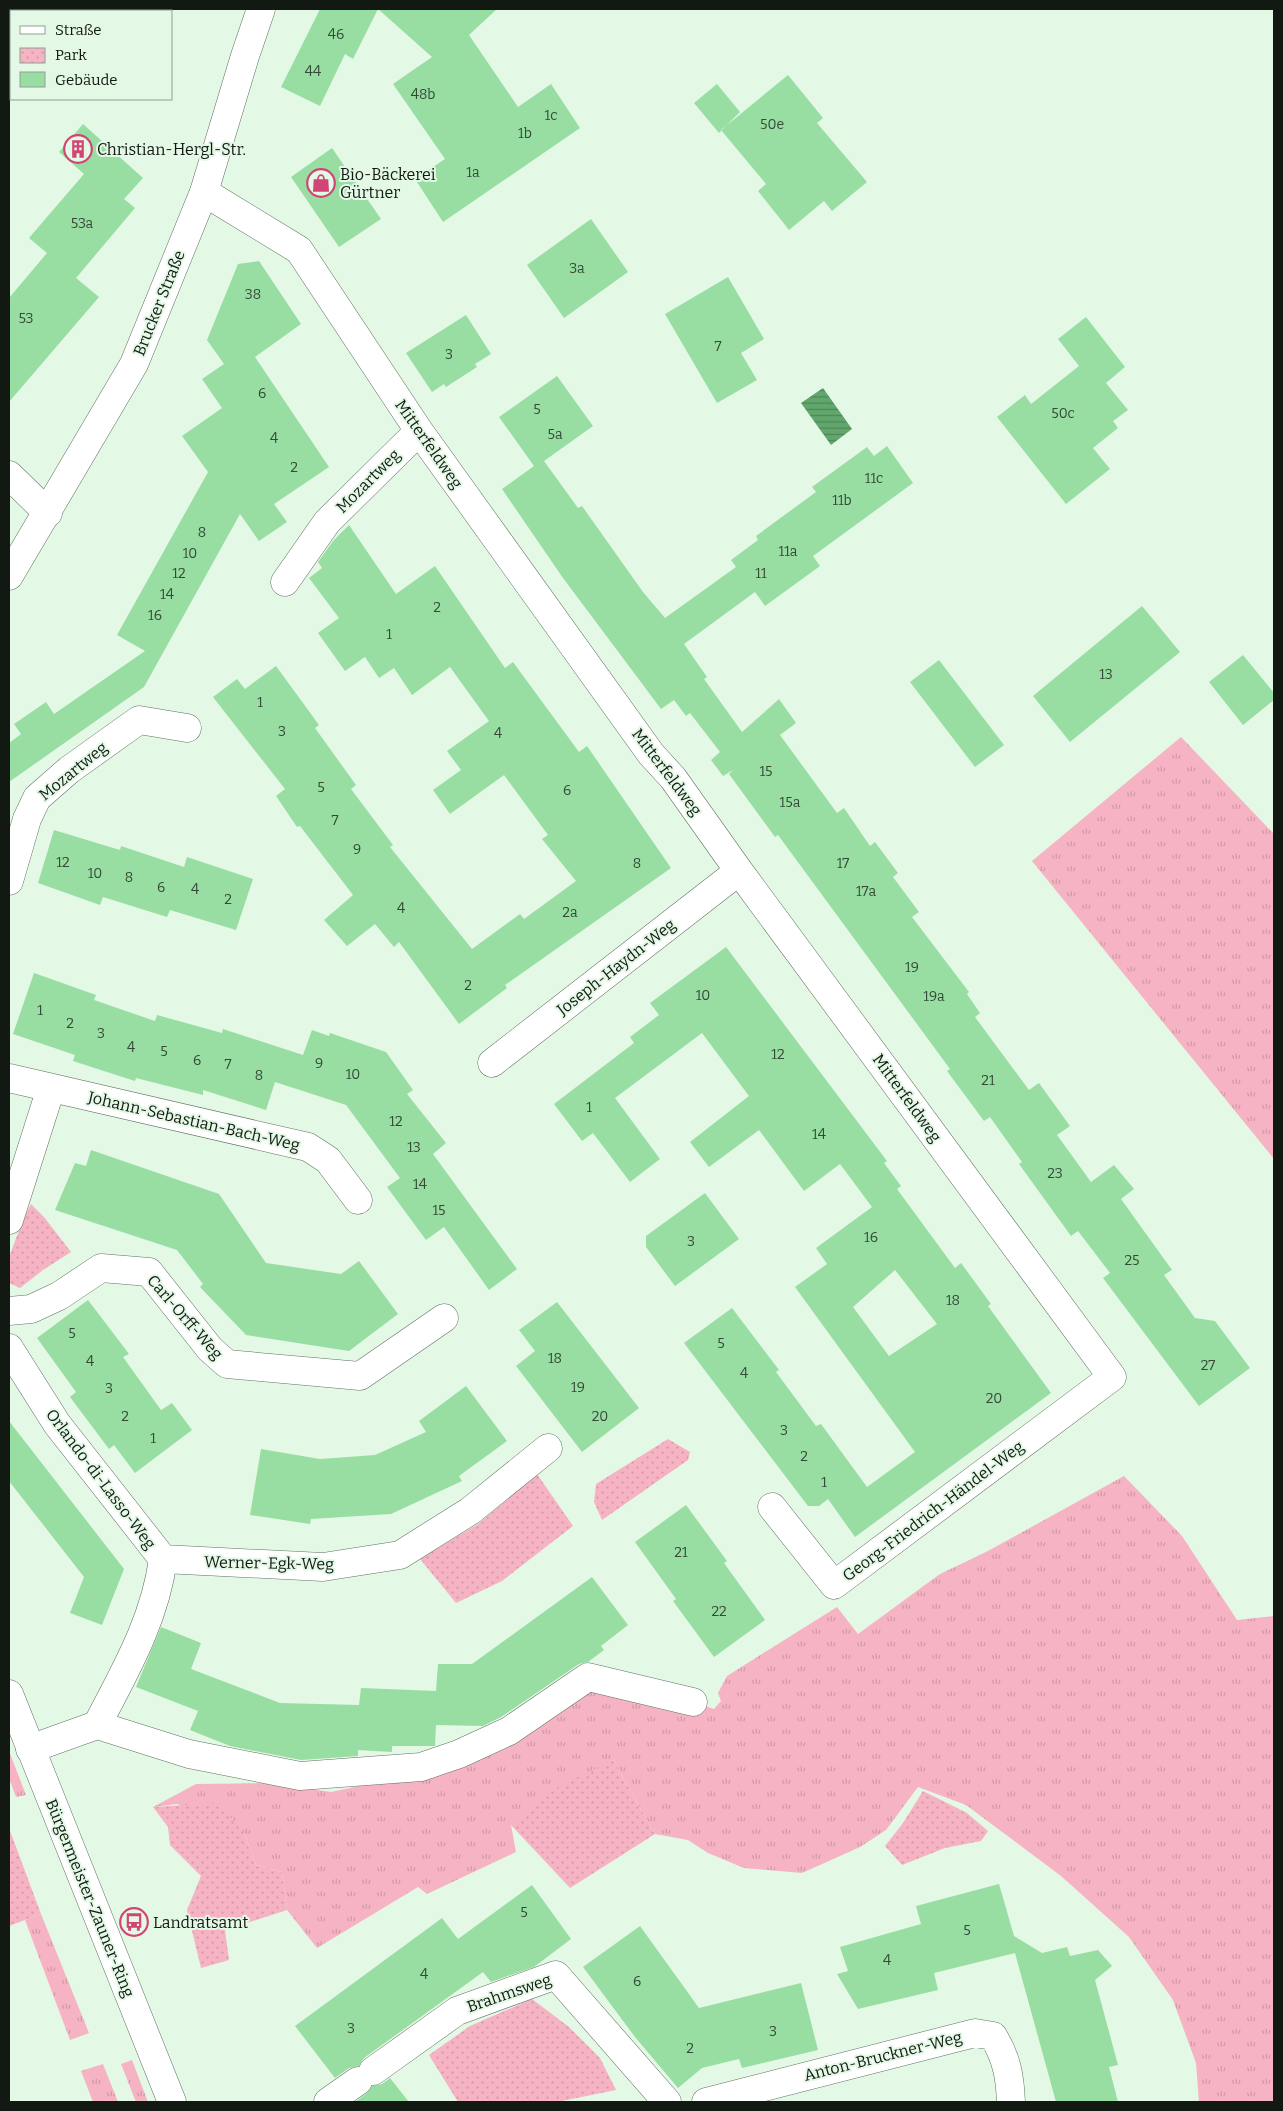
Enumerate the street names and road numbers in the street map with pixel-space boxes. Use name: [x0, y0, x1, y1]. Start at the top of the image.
street label: Brucker Straße: [129, 248, 189, 358]
street label: Mitterfeldweg: [391, 396, 467, 492]
street label: Mozartweg: [332, 445, 404, 517]
street label: Mitterfeldweg: [628, 725, 706, 819]
street label: Mozartweg: [35, 738, 111, 804]
street label: Joseph-Haydn-Weg: [552, 915, 679, 1020]
street label: Mitterfeldweg: [869, 1050, 945, 1146]
street label: Johann-Sebastian-Bach-Weg: [85, 1087, 302, 1155]
street label: Carl-Orff-Weg: [143, 1271, 227, 1363]
street label: Orlando-di-Lasso-Weg: [42, 1405, 160, 1553]
street label: Georg-Friedrich-Händel-Weg: [839, 1437, 1027, 1585]
street label: Werner-Egk-Weg: [204, 1552, 334, 1574]
street label: Bürgermeister-Zauner-Ring: [41, 1796, 139, 2000]
street label: Brahmsweg: [464, 1970, 554, 2016]
street label: Anton-Bruckner-Weg: [802, 2027, 964, 2085]

